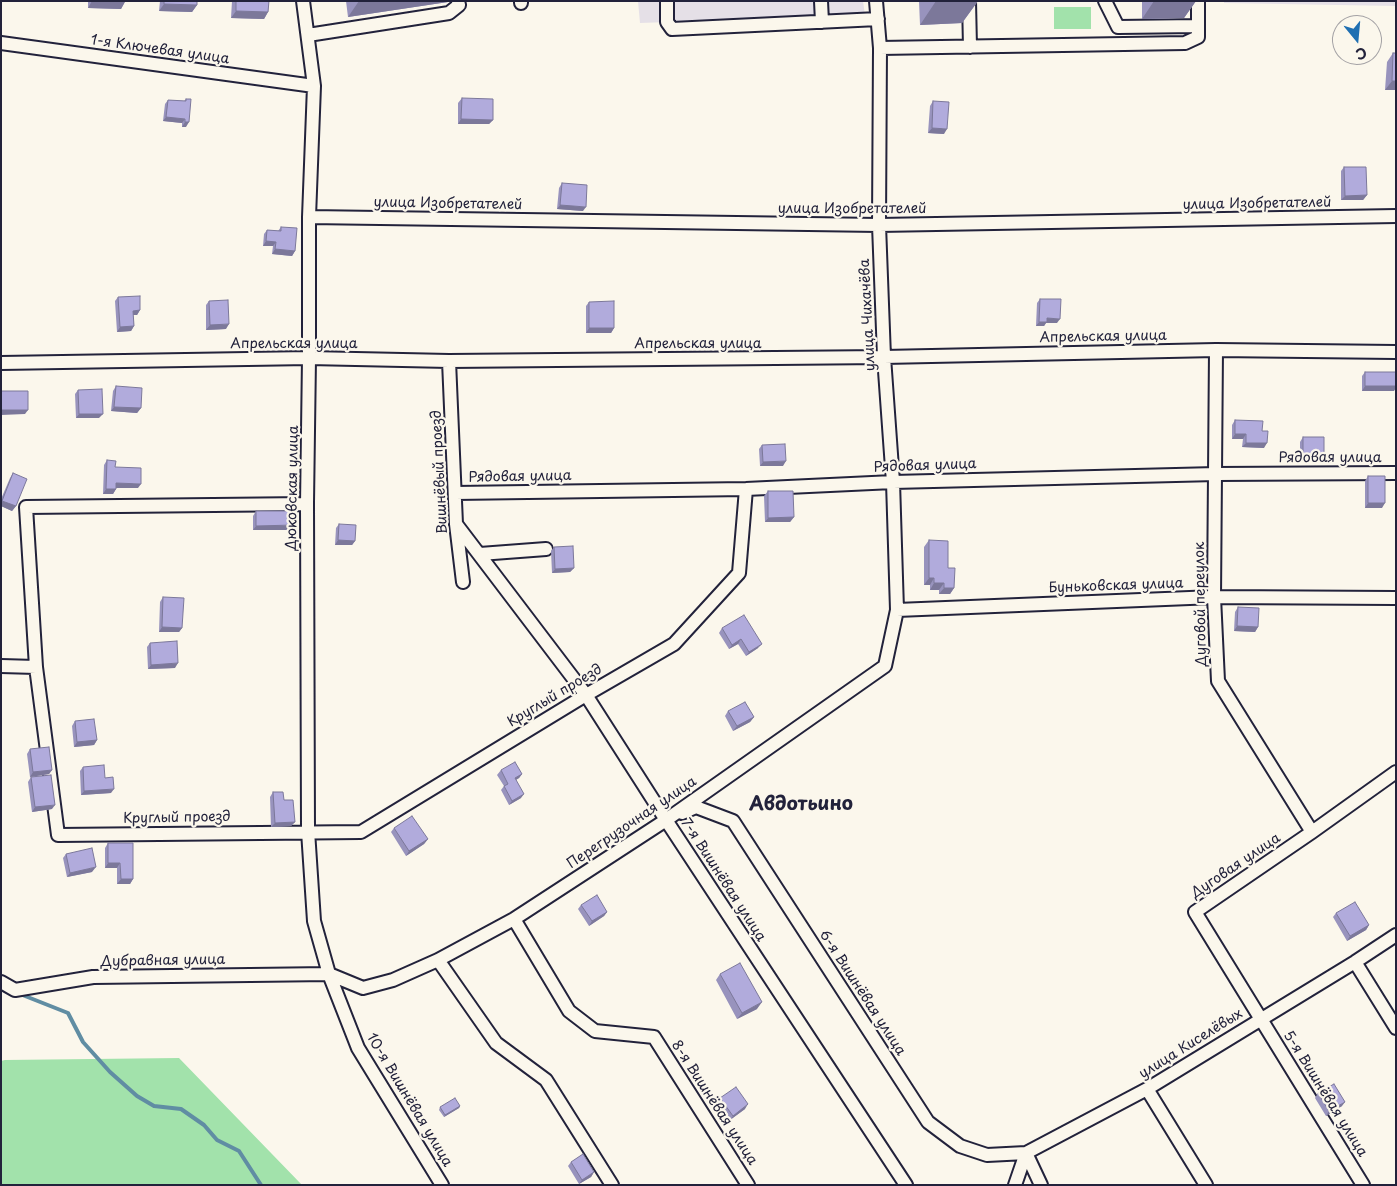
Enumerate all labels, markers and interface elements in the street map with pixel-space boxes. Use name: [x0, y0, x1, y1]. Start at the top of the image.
north arrow: [1332, 15, 1382, 65]
street label: 1-я Ключевая улица: [90, 32, 230, 68]
text: С: [1353, 42, 1369, 65]
street label: улица Изобретателей: [373, 194, 523, 214]
street label: улица Изобретателей: [1182, 194, 1332, 214]
street label: улица Изобретателей: [778, 201, 926, 217]
street label: улица Чихачёва: [857, 258, 879, 372]
street label: Апрельская улица: [1039, 327, 1167, 347]
street label: Апрельская улица: [230, 336, 358, 352]
street label: Апрельская улица: [634, 336, 762, 352]
street label: Вишнёвый проезд: [428, 410, 452, 534]
street label: Дюковская улица: [284, 425, 302, 551]
street label: Рядовая улица: [1278, 450, 1382, 466]
street label: Рядовая улица: [873, 456, 977, 476]
street label: Рядовая улица: [468, 468, 572, 486]
street label: Дуговой переулок: [1192, 542, 1210, 666]
street label: Буньковская улица: [1048, 575, 1184, 597]
street label: Круглый проезд: [505, 661, 605, 731]
street label: Перегрузочная улица: [564, 773, 700, 873]
district label: Авдотьино: [749, 794, 853, 816]
street label: Круглый проезд: [123, 809, 231, 827]
street label: 7-я Вишнёвая улица: [677, 815, 769, 945]
street label: Дуговая улица: [1188, 830, 1284, 902]
street label: 6-я Вишнёвая улица: [815, 927, 909, 1059]
street label: Дубравная улица: [101, 952, 225, 970]
street label: улица Киселёвых: [1136, 1005, 1246, 1083]
street label: 5-я Вишнёвая улица: [1279, 1028, 1371, 1160]
street label: 10-я Вишнёвая улица: [362, 1030, 456, 1170]
street label: 8-я Вишнёвая улица: [667, 1038, 761, 1168]

